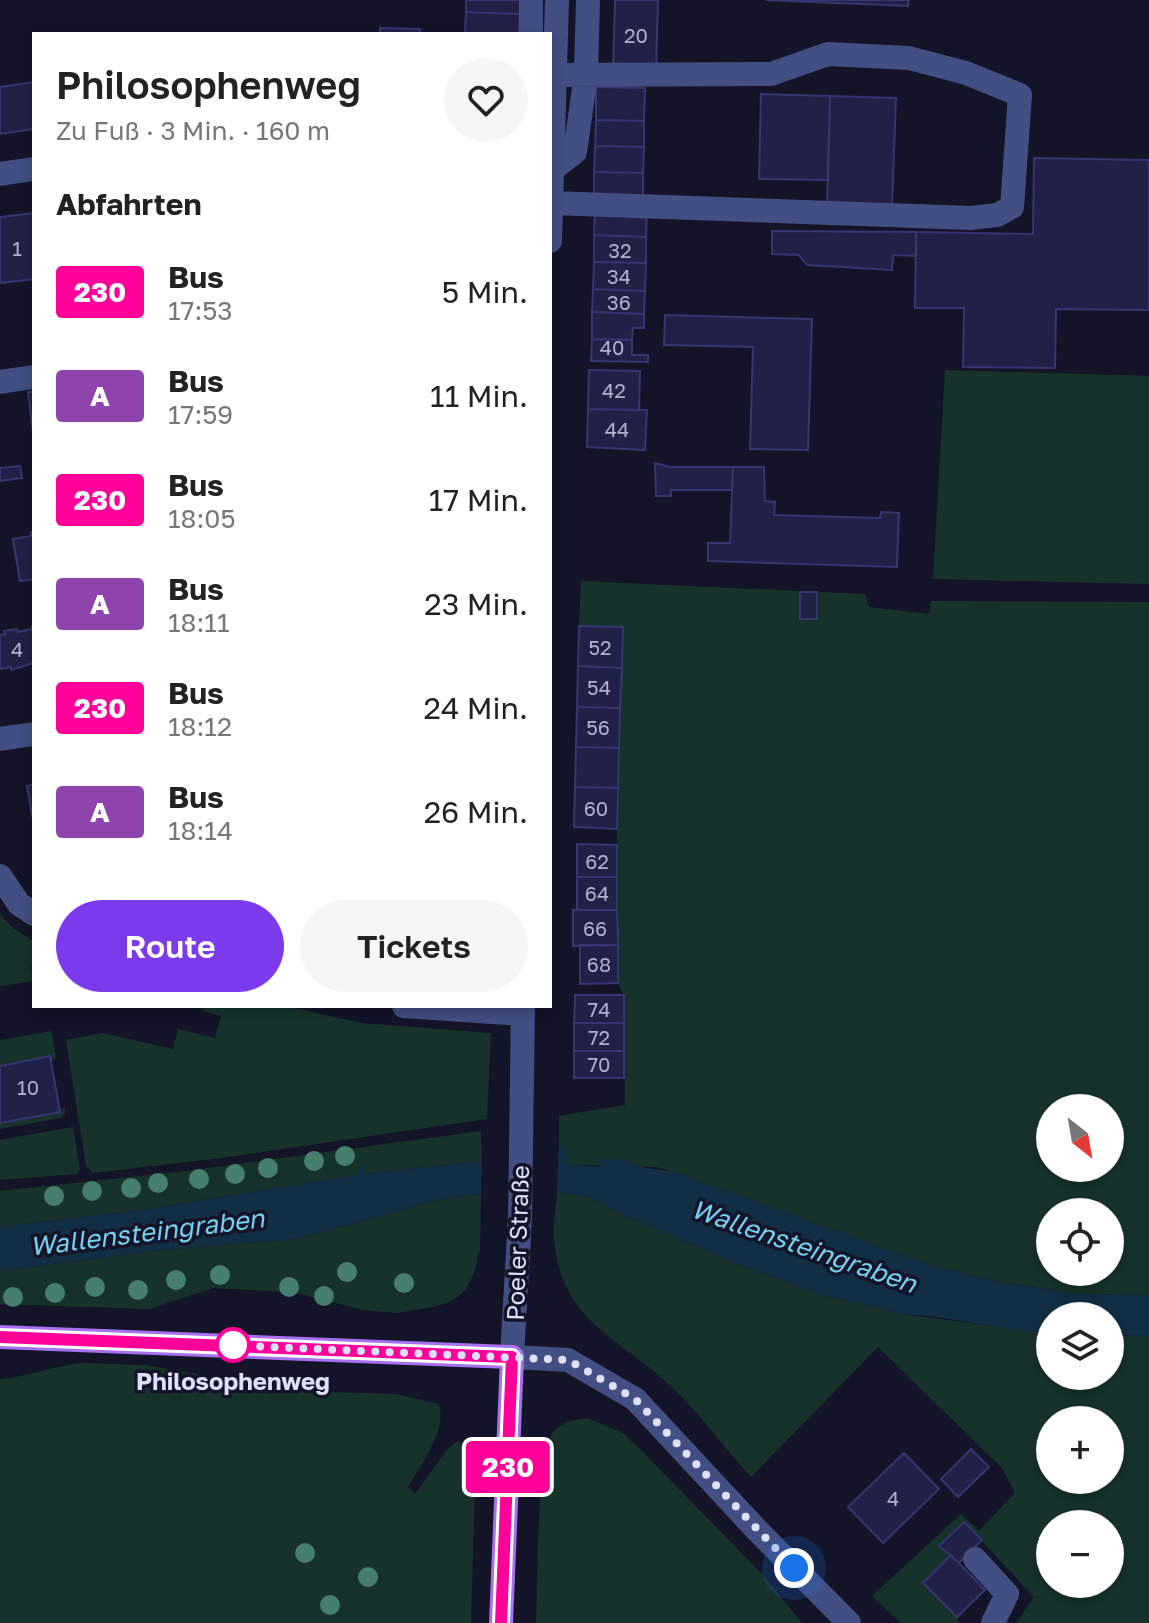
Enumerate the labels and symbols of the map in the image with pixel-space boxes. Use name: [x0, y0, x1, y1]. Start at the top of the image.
house number: 20: [624, 23, 648, 47]
house number: 1: [12, 236, 22, 260]
house number: 32: [608, 238, 632, 262]
house number: 34: [607, 264, 631, 288]
house number: 36: [607, 290, 631, 314]
house number: 40: [600, 335, 624, 359]
house number: 42: [602, 378, 626, 402]
house number: 44: [605, 417, 629, 441]
house number: 52: [588, 635, 612, 659]
house number: 4: [11, 637, 23, 661]
house number: 54: [587, 675, 611, 699]
house number: 56: [586, 715, 610, 739]
house number: 60: [584, 796, 608, 820]
house number: 62: [585, 849, 609, 873]
house number: 64: [585, 881, 609, 905]
house number: 66: [583, 916, 607, 940]
house number: 68: [587, 952, 611, 976]
house number: 74: [588, 997, 610, 1021]
house number: 72: [588, 1025, 610, 1049]
house number: 70: [588, 1052, 611, 1076]
house number: 10: [17, 1075, 39, 1099]
north arrow: [1036, 1094, 1124, 1182]
street label: Poeler Straße: [500, 1165, 534, 1321]
water label: Wallensteingraben: [687, 1193, 922, 1299]
water label: Wallensteingraben: [28, 1202, 267, 1262]
marker: Philosophenweg: [216, 1328, 250, 1362]
place label: Philosophenweg: [136, 1366, 330, 1395]
line badge: 230: [462, 1441, 554, 1493]
house number: 4: [887, 1486, 899, 1510]
your location: [774, 1548, 814, 1588]

